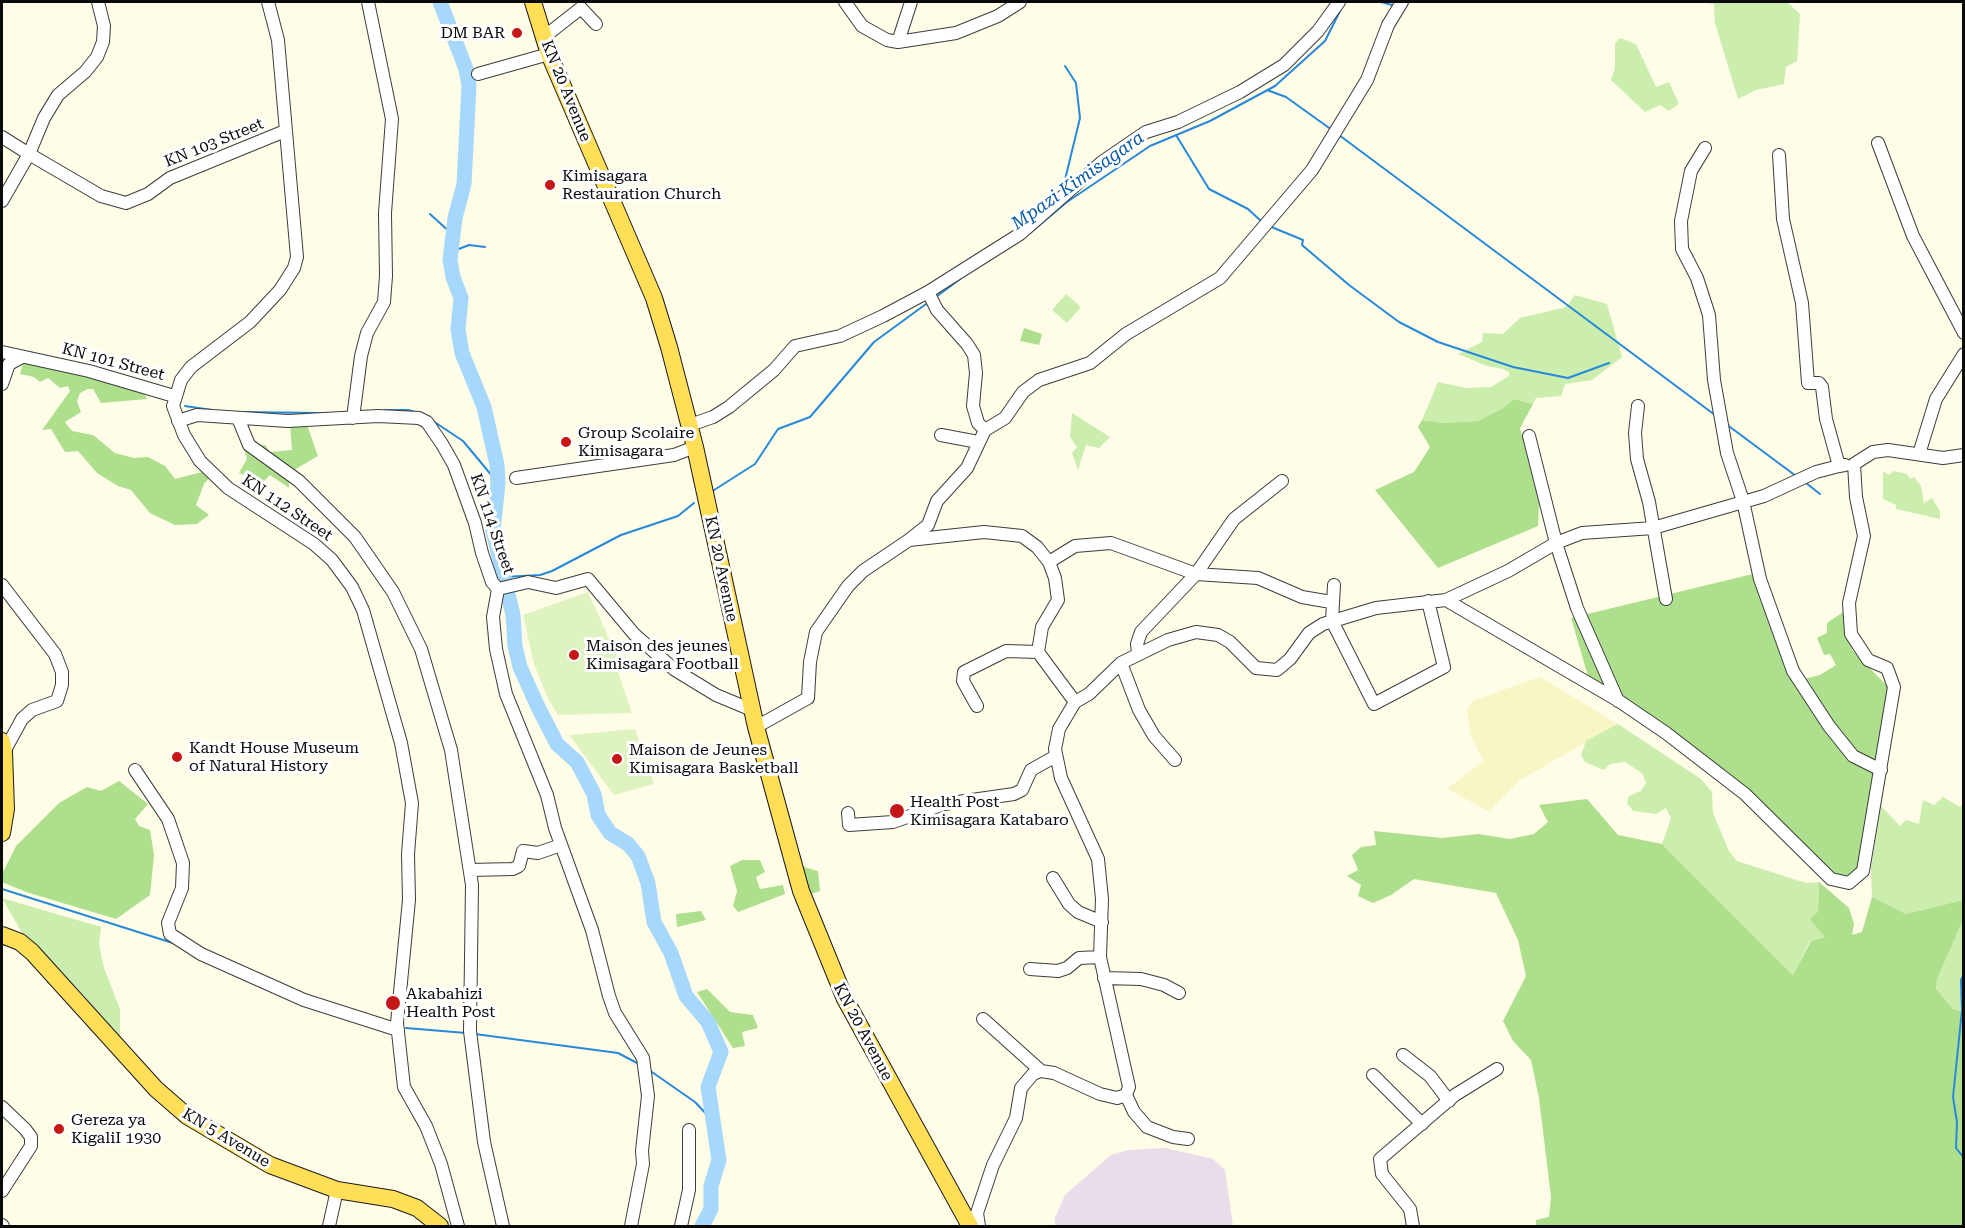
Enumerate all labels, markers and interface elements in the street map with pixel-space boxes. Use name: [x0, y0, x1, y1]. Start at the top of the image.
place label: DM BAR: [440, 23, 505, 43]
marker: DM BAR: [510, 26, 524, 40]
street label: KN 20 Avenue: [537, 37, 595, 145]
street label: KN 103 Street: [162, 114, 266, 172]
water label: Mpazi Kimisagara: [1008, 127, 1148, 235]
place label: Kimisagara Restauration Church: [562, 166, 721, 204]
marker: Kimisagara Restauration Church: [543, 178, 557, 192]
street label: KN 101 Street: [60, 339, 166, 385]
place label: Group Scolaire Kimisagara: [578, 423, 694, 461]
marker: Group Scolaire Kimisagara: [559, 435, 573, 449]
street label: KN 112 Street: [238, 471, 336, 545]
street label: KN 114 Street: [466, 471, 518, 577]
street label: KN 20 Avenue: [700, 514, 742, 624]
place label: Maison des jeunes Kimisagara Football: [586, 636, 739, 674]
marker: Maison des jeunes Kimisagara Football: [567, 648, 581, 662]
place label: Kandt House Museum of Natural History: [189, 738, 359, 776]
place label: Maison de Jeunes Kimisagara Basketball: [629, 740, 798, 778]
marker: Kandt House Museum of Natural History: [170, 750, 184, 764]
marker: Maison de Jeunes Kimisagara Basketball: [610, 752, 624, 766]
place label: Health Post Kimisagara Katabaro: [910, 792, 1069, 830]
marker: Health Post Kimisagara Katabaro: [888, 802, 906, 820]
street label: KN 20 Avenue: [829, 980, 897, 1084]
place label: Akabahizi Health Post: [406, 984, 495, 1022]
marker: Akabahizi Health Post: [384, 994, 402, 1012]
street label: KN 5 Avenue: [179, 1104, 273, 1172]
place label: Gereza ya KigaliI 1930: [71, 1110, 161, 1148]
marker: Gereza ya KigaliI 1930: [52, 1122, 66, 1136]

